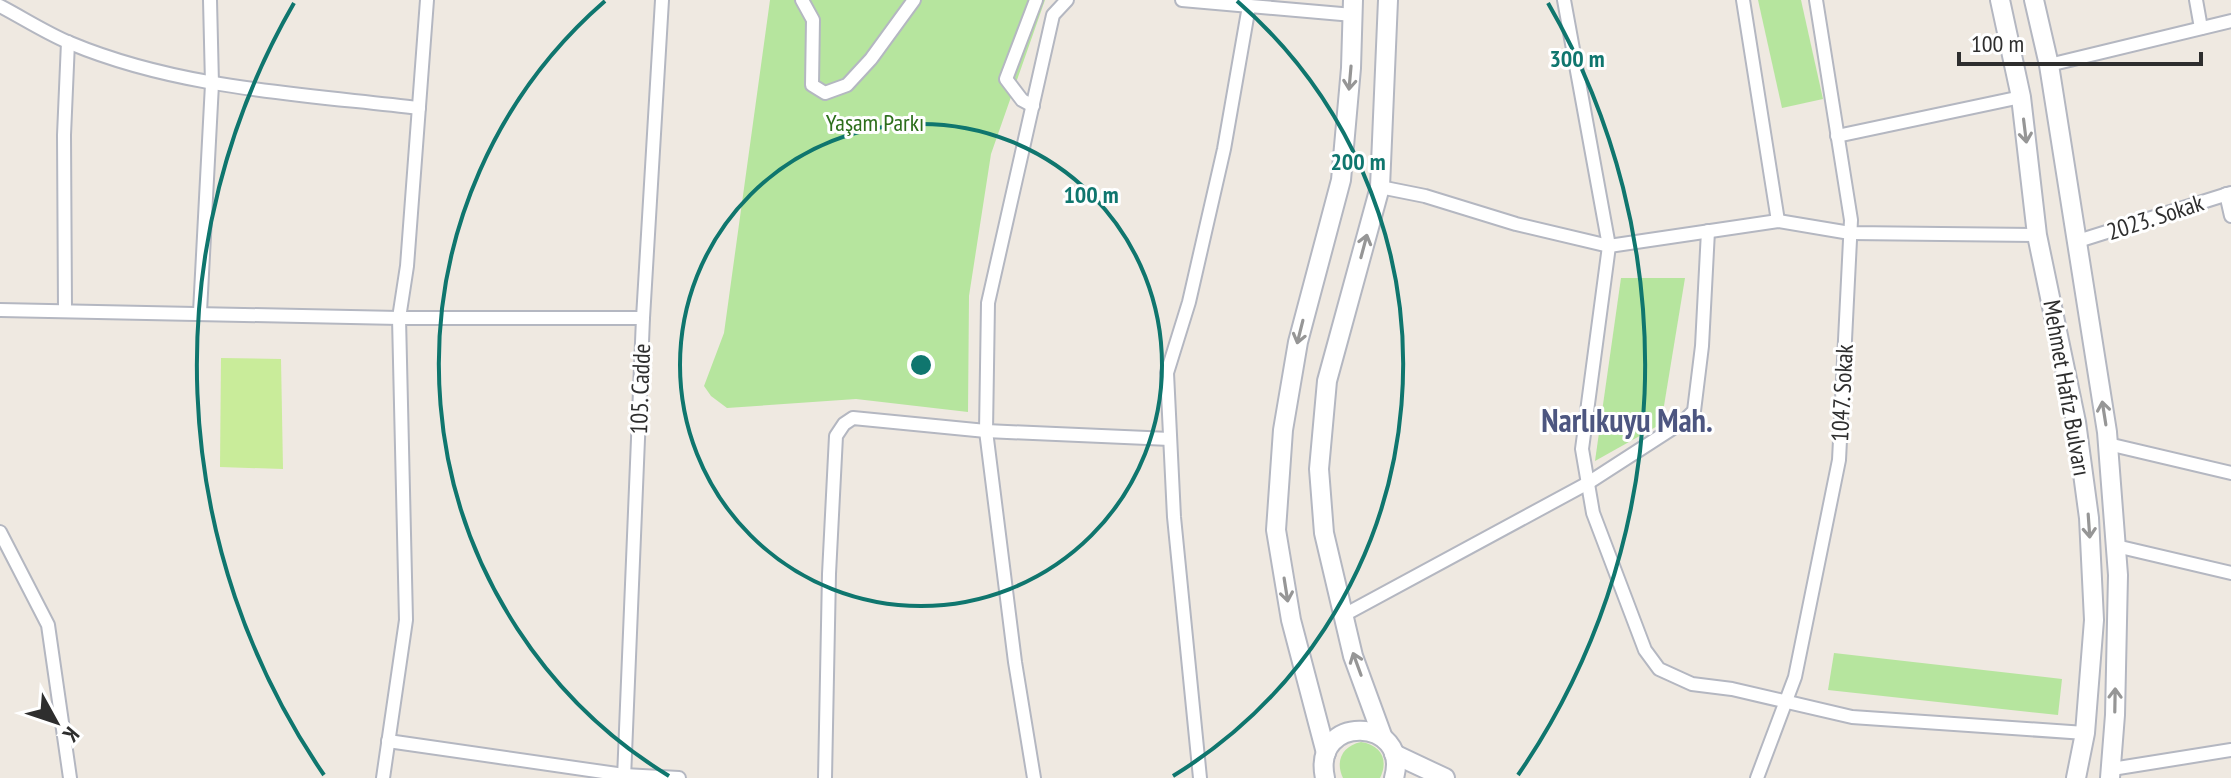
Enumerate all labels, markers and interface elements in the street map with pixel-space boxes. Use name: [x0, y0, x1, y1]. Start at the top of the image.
scale bar: [1959, 16, 2201, 66]
text: 100 m: [1971, 28, 2024, 59]
text: 300 m: [1549, 43, 1605, 74]
one-way arrow: [1342, 64, 1357, 91]
park label: Yaşam Parkı: [826, 107, 924, 138]
one-way arrow: [2018, 117, 2033, 144]
text: 200 m: [1330, 146, 1386, 177]
text: 100 m: [1063, 179, 1119, 210]
street label: 2023. Sokak: [2103, 187, 2208, 247]
one-way arrow: [1357, 234, 1372, 260]
street label: Mehmet Hafız Bulvarı: [2036, 298, 2098, 478]
one-way arrow: [1292, 319, 1307, 345]
street label: 105. Cadde: [623, 343, 657, 435]
street label: 1047. Sokak: [1824, 343, 1860, 443]
centre of rings: [907, 351, 935, 379]
district label: Narlıkuyu Mah.: [1541, 399, 1713, 441]
one-way arrow: [2096, 401, 2111, 426]
one-way arrow: [2082, 512, 2097, 539]
one-way arrow: [1279, 577, 1294, 602]
one-way arrow: [1349, 653, 1363, 677]
north arrow: [16, 682, 96, 762]
one-way arrow: [2108, 687, 2123, 714]
text: K: [57, 721, 86, 749]

